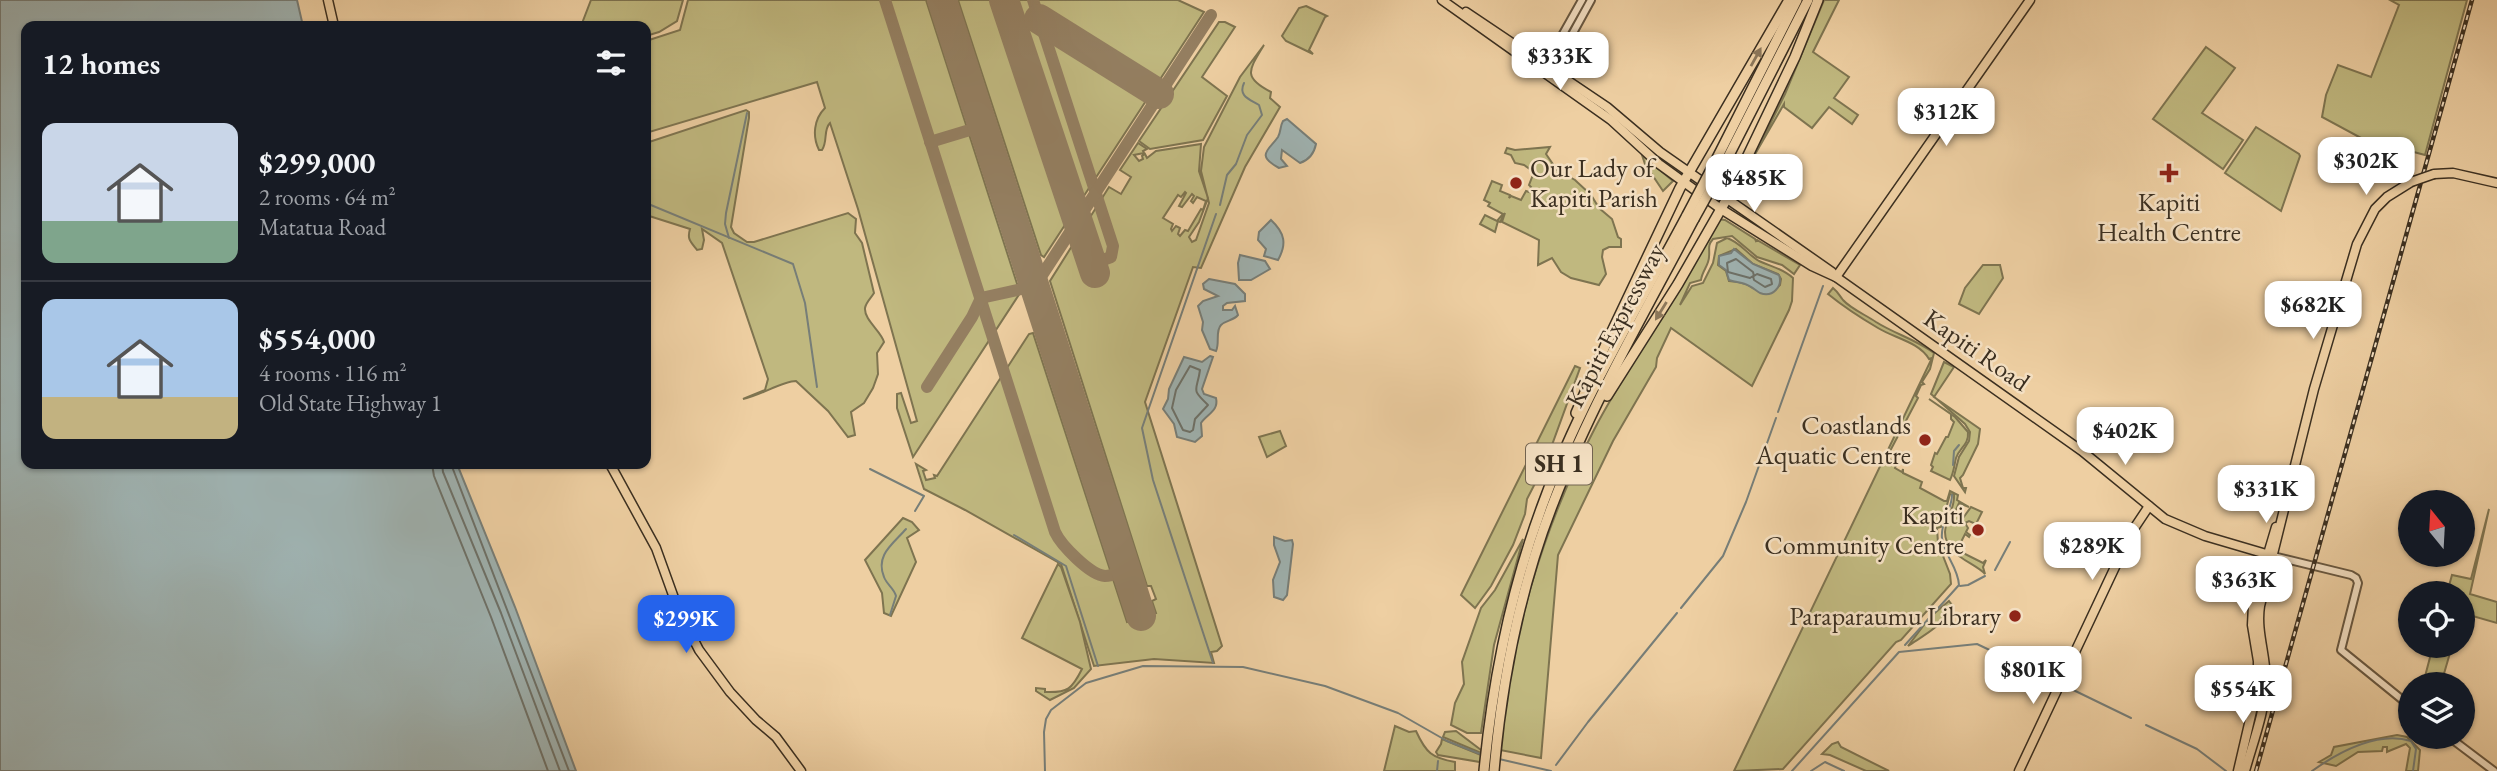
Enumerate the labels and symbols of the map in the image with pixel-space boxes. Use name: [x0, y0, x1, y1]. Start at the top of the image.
pin: $333K: [1511, 32, 1609, 92]
one-way arrow: [1750, 48, 1762, 67]
pin: $312K: [1897, 88, 1995, 148]
pin: $302K: [2317, 138, 2415, 197]
place label: Our Lady of Kapiti Parish: [1530, 151, 1658, 215]
pin: $485K: [1705, 154, 1803, 214]
marker: Kapiti Health Centre: [2159, 163, 2179, 183]
marker: Our Lady of Kapiti Parish: [1508, 175, 1524, 191]
place label: Kapiti Health Centre: [2097, 185, 2241, 249]
street label: Kāpiti Expressway: [1557, 236, 1673, 413]
pin: $682K: [2264, 282, 2362, 341]
street label: Kapiti Road: [1917, 301, 2037, 399]
one-way arrow: [1654, 302, 1667, 321]
pin: $402K: [2076, 407, 2174, 467]
place label: Coastlands Aquatic Centre: [1755, 408, 1911, 472]
marker: Coastlands Aquatic Centre: [1917, 432, 1933, 448]
road number: SH 1: [1526, 444, 1592, 485]
pin: $331K: [2217, 466, 2315, 525]
north arrow: [2398, 490, 2474, 567]
place label: Kapiti Community Centre: [1764, 498, 1964, 562]
marker: Kapiti Community Centre: [1970, 522, 1986, 538]
pin: $289K: [2043, 522, 2141, 582]
pin: $363K: [2195, 556, 2293, 616]
pin: $299K: [637, 596, 735, 655]
place label: Paraparaumu Library: [1789, 599, 2002, 633]
marker: Paraparaumu Library: [2007, 608, 2023, 624]
pin: $801K: [1984, 646, 2082, 706]
pin: $554K: [2194, 666, 2292, 725]

